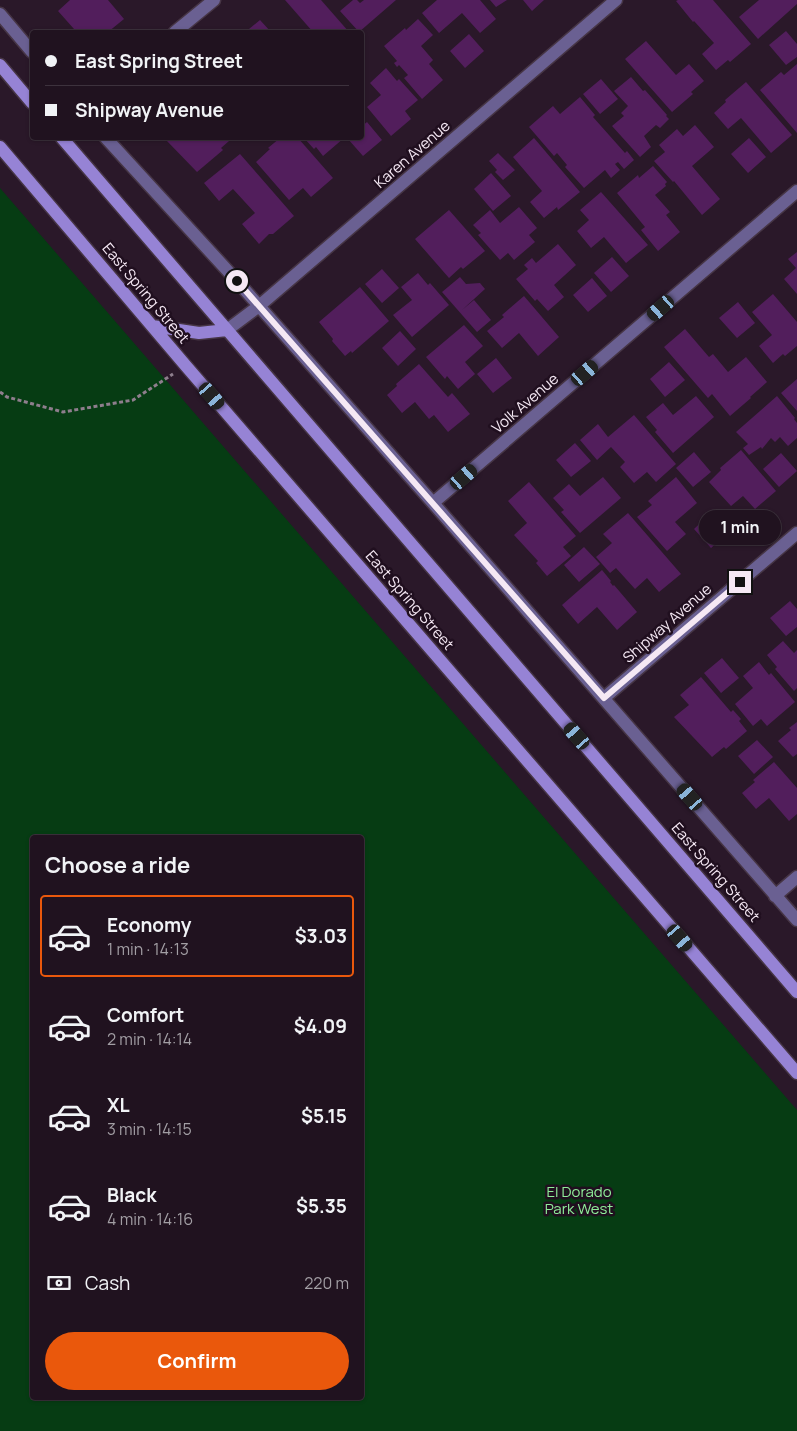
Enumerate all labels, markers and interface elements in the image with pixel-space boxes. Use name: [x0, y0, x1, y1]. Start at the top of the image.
text: East Spring Street: [75, 48, 243, 74]
text: Shipway Avenue: [75, 97, 224, 123]
street label: Karen Avenue: [370, 115, 455, 193]
street label: East Spring Street: [98, 238, 194, 348]
route start: [226, 270, 248, 292]
car: [644, 292, 677, 324]
car: [568, 357, 601, 389]
street label: Volk Avenue: [487, 368, 563, 438]
car: [196, 380, 227, 412]
car: [447, 461, 480, 493]
callout: 1 min: [699, 510, 781, 544]
text: 1 min: [720, 516, 760, 538]
street label: East Spring Street: [361, 546, 459, 654]
route end: [729, 571, 751, 593]
street label: Shipway Avenue: [618, 578, 716, 667]
car: [561, 720, 592, 752]
car: [674, 781, 705, 813]
street label: East Spring Street: [667, 818, 765, 926]
text: Choose a ride: [45, 850, 190, 880]
text: Economy: [107, 912, 191, 938]
icon: car: [47, 914, 92, 959]
car: [664, 922, 695, 954]
text: $3.03: [295, 923, 347, 949]
text: 1 min · 14:13: [107, 938, 189, 960]
text: Comfort: [107, 1002, 184, 1028]
icon: car: [47, 1004, 92, 1049]
text: $4.09: [294, 1013, 347, 1039]
text: 2 min · 14:14: [107, 1028, 192, 1050]
text: XL: [107, 1092, 130, 1118]
icon: car: [47, 1094, 92, 1139]
text: $5.15: [301, 1103, 347, 1129]
text: 3 min · 14:15: [107, 1118, 192, 1140]
park label: El Dorado Park West: [545, 1181, 613, 1219]
text: Black: [107, 1182, 156, 1208]
icon: car: [47, 1184, 92, 1229]
text: $5.35: [296, 1193, 347, 1219]
text: 4 min · 14:16: [107, 1208, 193, 1230]
icon: cash: [45, 1269, 73, 1297]
text: Cash: [85, 1270, 130, 1296]
text: 220 m: [304, 1272, 349, 1294]
button: Confirm: [45, 1332, 349, 1390]

